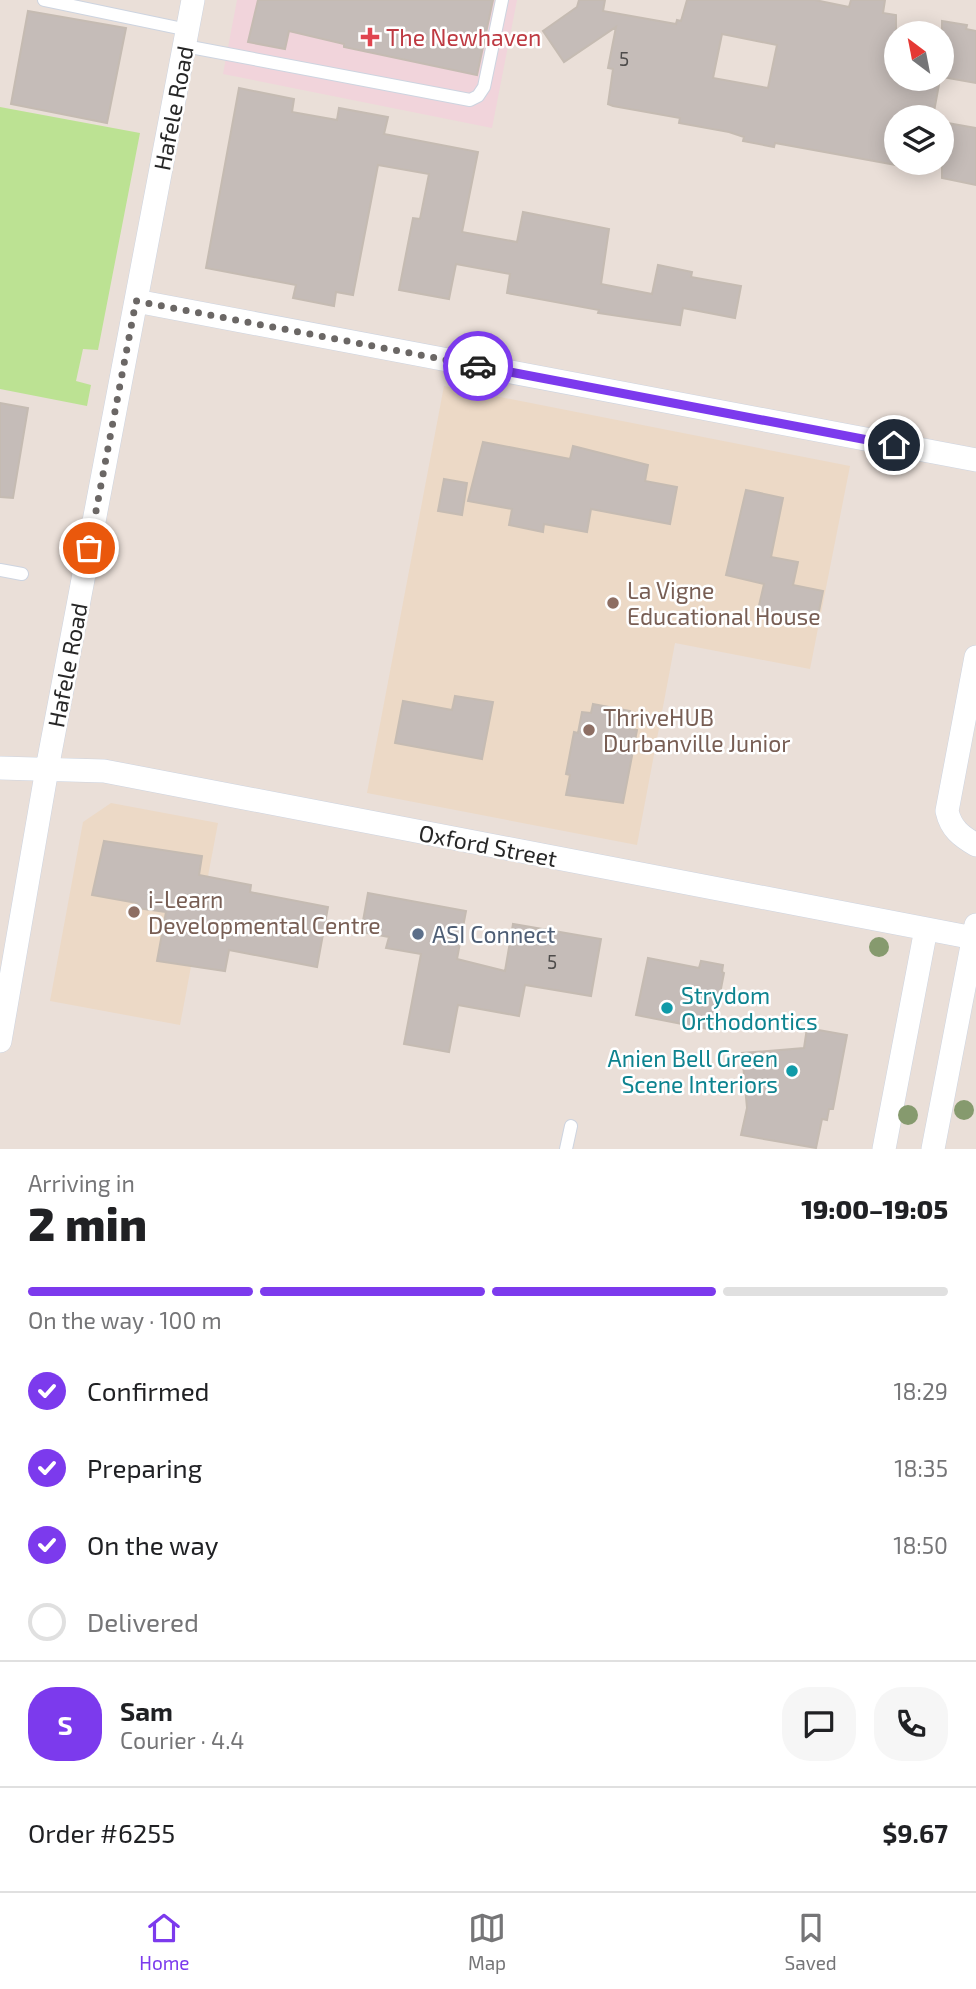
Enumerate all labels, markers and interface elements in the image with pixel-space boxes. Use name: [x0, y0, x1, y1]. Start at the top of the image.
north arrow: [884, 21, 954, 91]
map controls: [884, 21, 954, 175]
place label: The Newhaven: [386, 23, 541, 51]
marker: The Newhaven: [360, 27, 380, 47]
street label: Hafele Road: [147, 43, 199, 173]
house number: 5: [619, 47, 629, 70]
button: layers: [884, 105, 954, 175]
courier: [443, 331, 513, 401]
icon: car: [459, 347, 497, 385]
pin: [864, 415, 924, 475]
icon: home: [875, 426, 913, 464]
pin: [59, 518, 119, 578]
icon: bag: [70, 529, 108, 567]
place label: La Vigne Educational House: [627, 576, 821, 630]
marker: La Vigne Educational House: [605, 595, 621, 611]
street label: Hafele Road: [41, 600, 93, 730]
place label: ThriveHUB Durbanville Junior: [603, 703, 791, 757]
marker: ThriveHUB Durbanville Junior: [581, 722, 597, 738]
street label: Oxford Street: [416, 818, 560, 872]
place label: i-Learn Developmental Centre: [148, 885, 381, 939]
marker: i-Learn Developmental Centre: [126, 904, 142, 920]
place label: ASI Connect: [432, 920, 556, 948]
marker: ASI Connect: [410, 926, 426, 942]
house number: 5: [547, 950, 557, 973]
place label: Strydom Orthodontics: [681, 981, 818, 1035]
marker: Strydom Orthodontics: [659, 1000, 675, 1016]
place label: Anien Bell Green Scene Interiors: [608, 1044, 778, 1098]
marker: Anien Bell Green Scene Interiors: [784, 1063, 800, 1079]
text: Arriving in: [28, 1169, 135, 1197]
text: 19:00–19:05: [801, 1193, 948, 1224]
text: 2 min: [28, 1195, 147, 1250]
text: On the way · 100 m: [28, 1306, 222, 1334]
icon: check: [28, 1372, 66, 1410]
text: Confirmed: [87, 1375, 210, 1406]
text: 18:29: [893, 1377, 948, 1405]
icon: check: [28, 1449, 66, 1487]
text: Preparing: [87, 1452, 202, 1483]
text: 18:35: [894, 1454, 948, 1482]
icon: check: [28, 1526, 66, 1564]
text: On the way: [87, 1529, 218, 1560]
text: 18:50: [893, 1531, 948, 1559]
text: Delivered: [87, 1606, 199, 1637]
button: chat: [782, 1687, 856, 1761]
button: phone: [874, 1687, 948, 1761]
text: Sam: [120, 1695, 173, 1726]
text: S: [57, 1709, 73, 1740]
text: Courier · 4.4: [120, 1726, 244, 1754]
text: Order #6255: [28, 1817, 175, 1848]
text: $9.67: [882, 1817, 948, 1848]
tab: Home: [139, 1909, 190, 1974]
tab: Map: [468, 1909, 506, 1974]
tab: Saved: [785, 1909, 837, 1974]

